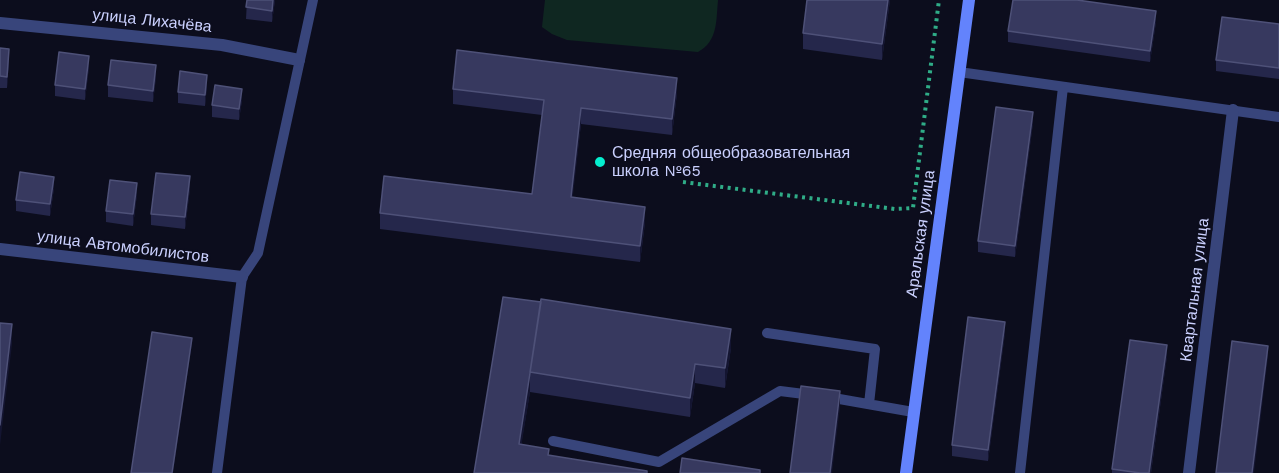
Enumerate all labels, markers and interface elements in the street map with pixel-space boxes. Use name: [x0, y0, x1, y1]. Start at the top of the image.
street label: улица Лихачёва: [91, 5, 213, 37]
place label: Средняя общеобразовательная школа №65: [612, 143, 850, 181]
marker: Средняя общеобразовательная школа №65: [593, 155, 607, 169]
street label: Аральская улица: [903, 169, 939, 299]
street label: Квартальная улица: [1177, 217, 1213, 363]
street label: улица Автомобилистов: [36, 227, 210, 267]

